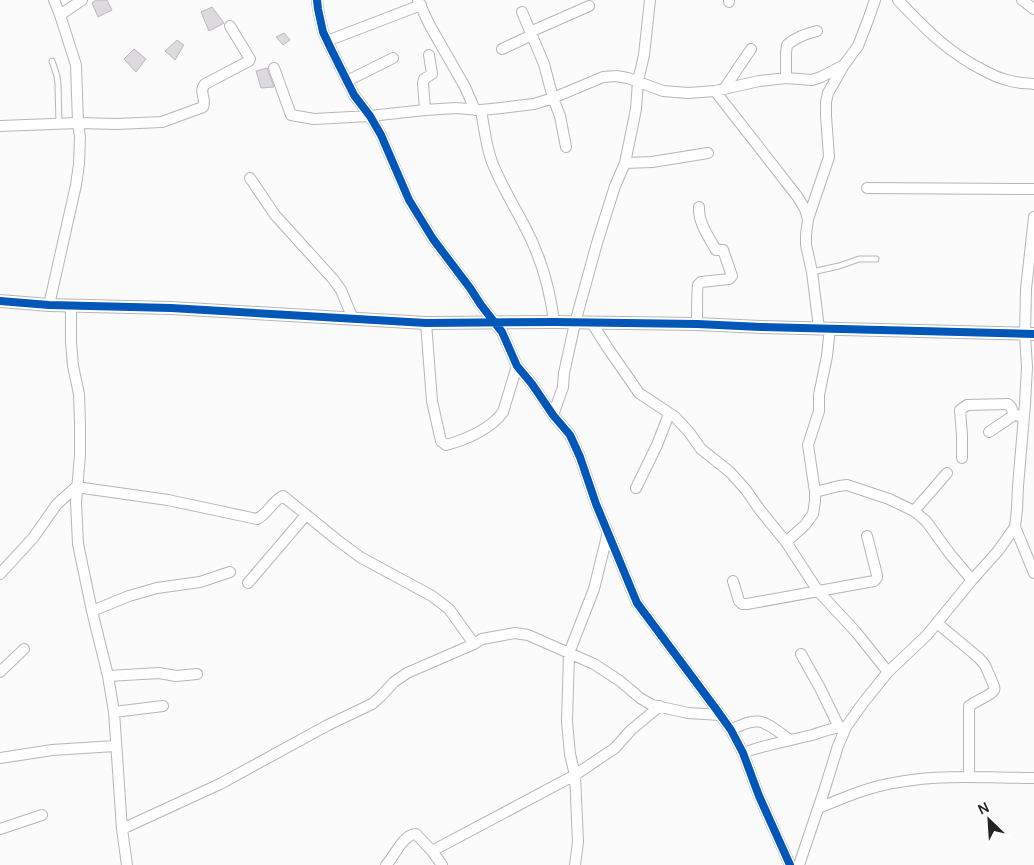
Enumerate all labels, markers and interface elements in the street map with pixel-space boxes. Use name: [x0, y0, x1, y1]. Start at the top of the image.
north arrow: [964, 795, 1014, 845]
text: N: [975, 797, 992, 819]

